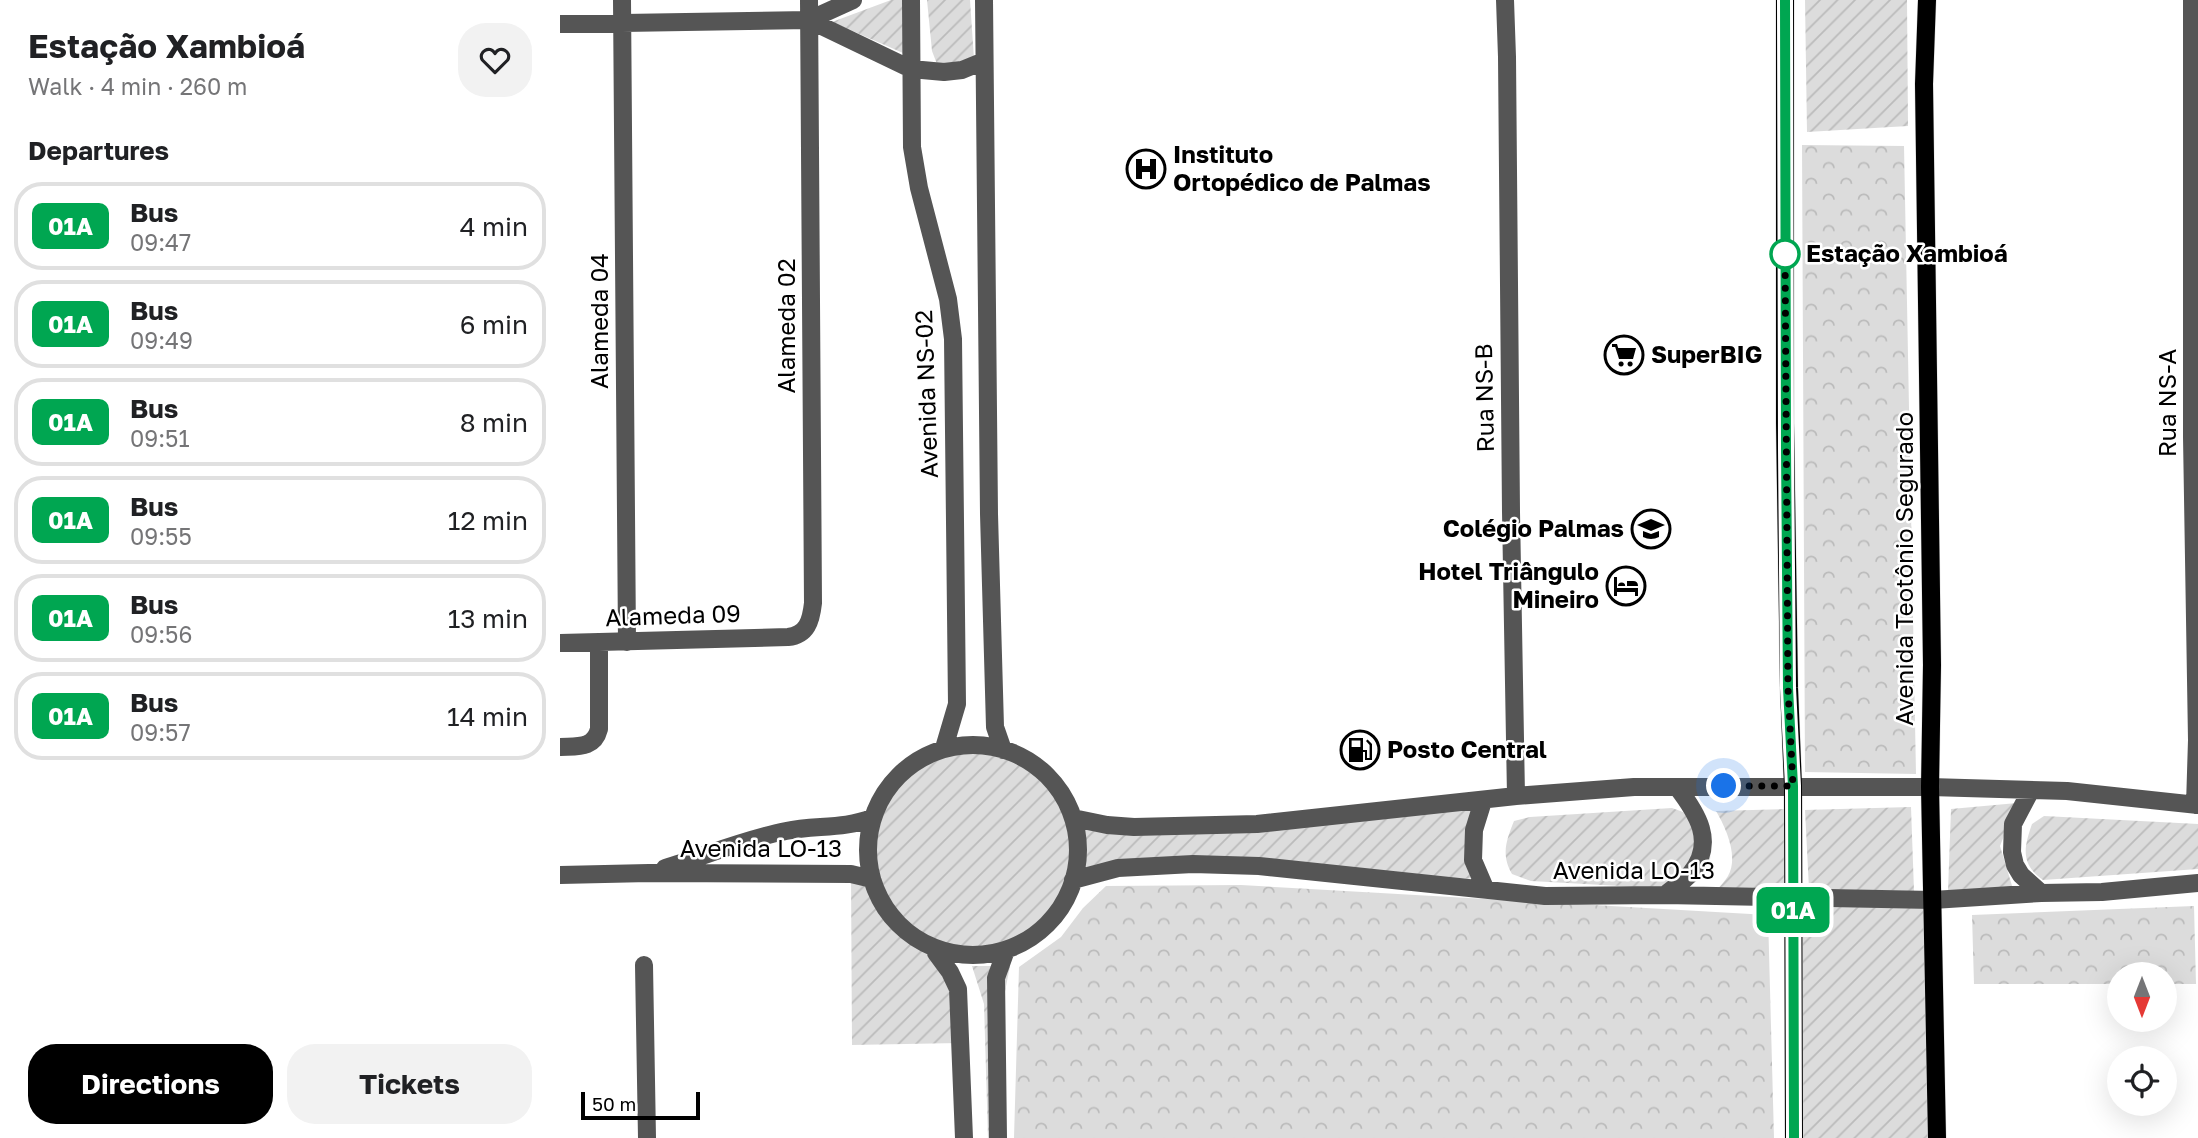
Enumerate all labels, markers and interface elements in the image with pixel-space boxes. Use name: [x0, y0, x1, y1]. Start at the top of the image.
button: heart: [458, 23, 532, 97]
text: Estação Xambioá: [28, 26, 305, 65]
text: Walk · 4 min · 260 m: [28, 72, 247, 100]
text: Departures: [28, 135, 169, 166]
place label: Instituto Ortopédico de Palmas: [1173, 139, 1431, 196]
hospital icon: Instituto Ortopédico de Palmas: [1125, 148, 1167, 190]
text: Bus: [130, 197, 178, 228]
text: 01A: [48, 211, 93, 240]
text: 4 min: [460, 211, 528, 242]
text: 09:47: [130, 228, 191, 256]
place label: Estação Xambioá: [1806, 238, 2008, 267]
marker: Estação Xambioá: [1770, 239, 1800, 269]
street label: Alameda 04: [584, 253, 613, 389]
street label: Alameda 02: [771, 258, 800, 394]
text: Bus: [130, 295, 178, 326]
text: 01A: [48, 309, 93, 338]
text: 6 min: [460, 309, 528, 340]
street label: Avenida NS-02: [908, 309, 943, 479]
text: 09:49: [130, 326, 193, 354]
supermarket icon: SuperBIG: [1603, 334, 1645, 376]
place label: SuperBIG: [1651, 339, 1762, 368]
street label: Rua NS-B: [1468, 343, 1499, 453]
street label: Rua NS-A: [2152, 349, 2181, 457]
text: Bus: [130, 393, 178, 424]
text: 01A: [48, 407, 93, 436]
text: 8 min: [460, 407, 528, 438]
street label: Avenida Teotônio Segurado: [1889, 412, 1918, 726]
text: 09:51: [130, 424, 190, 452]
text: Bus: [130, 491, 178, 522]
text: 01A: [48, 505, 93, 534]
text: 12 min: [448, 505, 528, 536]
school or university icon: Colégio Palmas: [1630, 508, 1672, 550]
place label: Colégio Palmas: [1443, 513, 1624, 542]
text: 09:55: [130, 522, 192, 550]
place label: Hotel Triângulo Mineiro: [1418, 556, 1599, 613]
hotel icon: Hotel Triângulo Mineiro: [1605, 565, 1647, 607]
text: Bus: [130, 589, 178, 620]
street label: Alameda 09: [605, 598, 741, 631]
text: 01A: [48, 603, 93, 632]
text: 13 min: [448, 603, 528, 634]
text: 09:56: [130, 620, 192, 648]
text: Bus: [130, 687, 178, 718]
text: 01A: [48, 701, 93, 730]
text: 14 min: [447, 701, 528, 732]
text: 09:57: [130, 718, 191, 746]
fuel station icon: Posto Central: [1339, 729, 1381, 771]
place label: Posto Central: [1387, 734, 1547, 763]
your location: [1706, 768, 1741, 803]
street label: Avenida LO-13: [680, 833, 842, 862]
street label: Avenida LO-13: [1553, 855, 1715, 884]
line badge: 01A: [1753, 887, 1833, 933]
text: 01A: [1771, 895, 1816, 924]
north arrow: [2107, 962, 2177, 1032]
map controls: [2107, 962, 2177, 1116]
button: Directions: [28, 1044, 273, 1124]
button: Tickets: [287, 1044, 532, 1124]
button: locate: [2107, 1046, 2177, 1116]
scale bar: [581, 1089, 700, 1121]
text: 50 m: [592, 1092, 636, 1115]

